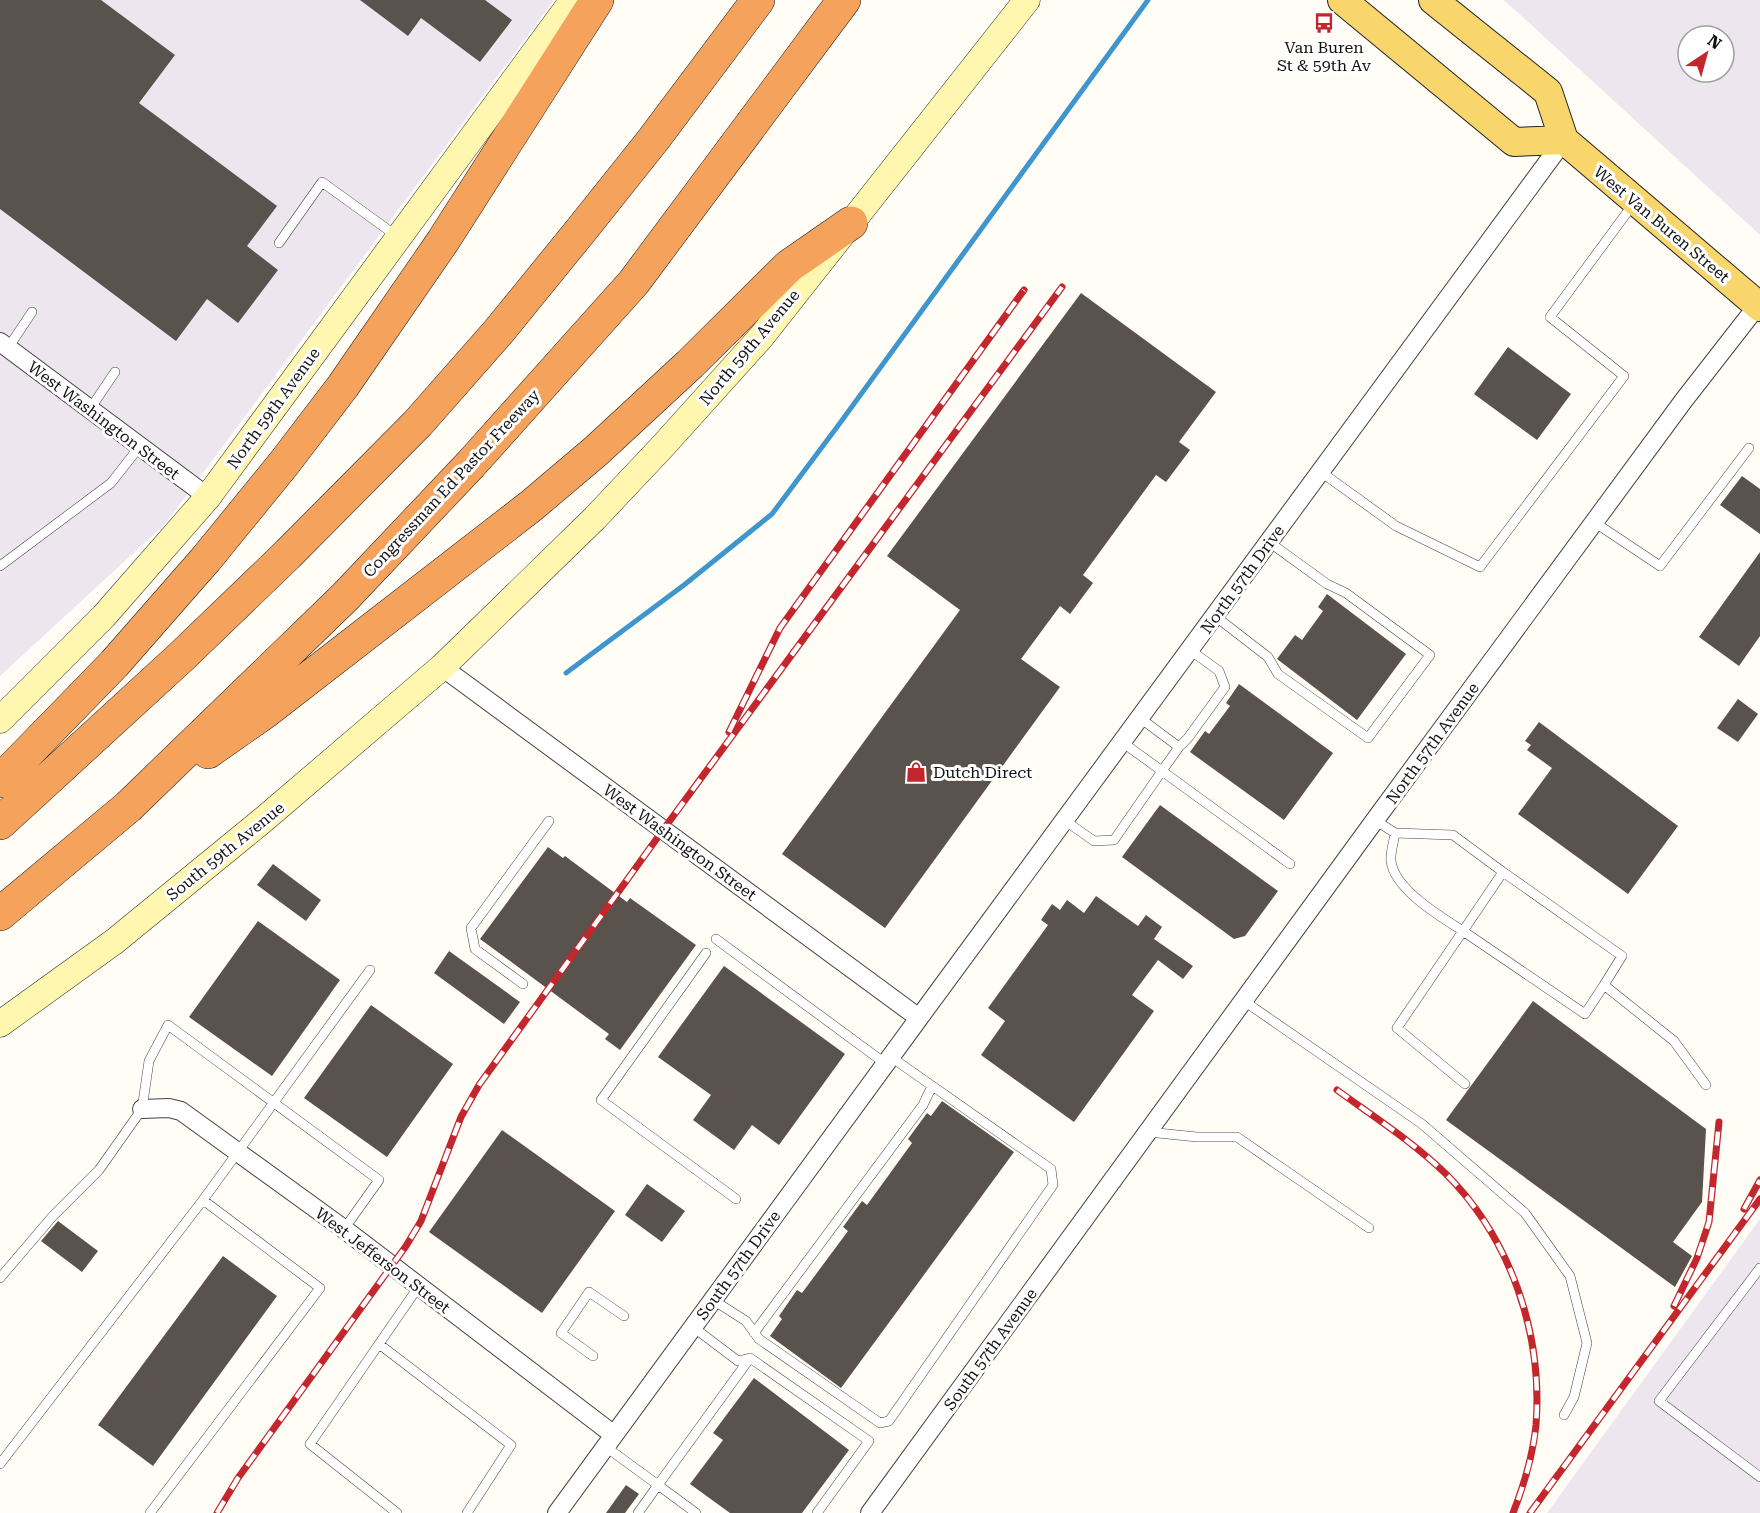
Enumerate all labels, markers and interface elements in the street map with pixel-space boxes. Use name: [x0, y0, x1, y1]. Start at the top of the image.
bus stop icon: Van Buren St & 59th Av: [1312, 11, 1336, 35]
north arrow: [1676, 24, 1736, 84]
text: N: [1704, 31, 1725, 54]
place label: Van Buren St & 59th Av: [1277, 38, 1372, 75]
street label: West Van Buren Street: [1590, 162, 1733, 287]
street label: North 59th Avenue: [695, 285, 803, 409]
street label: North 59th Avenue: [223, 344, 324, 473]
street label: West Washington Street: [24, 357, 183, 484]
street label: Congressman Ed Pastor Freeway: [359, 385, 544, 581]
street label: North 57th Drive: [1197, 521, 1288, 637]
street label: North 57th Avenue: [1382, 679, 1483, 808]
shop icon: Dutch Direct: [904, 760, 928, 784]
place label: Dutch Direct: [933, 763, 1032, 782]
street label: West Washington Street: [599, 780, 760, 904]
street label: South 59th Avenue: [163, 798, 288, 905]
street label: West Jefferson Street: [311, 1203, 454, 1317]
street label: South 57th Drive: [692, 1207, 785, 1324]
street label: South 57th Avenue: [940, 1284, 1041, 1414]

